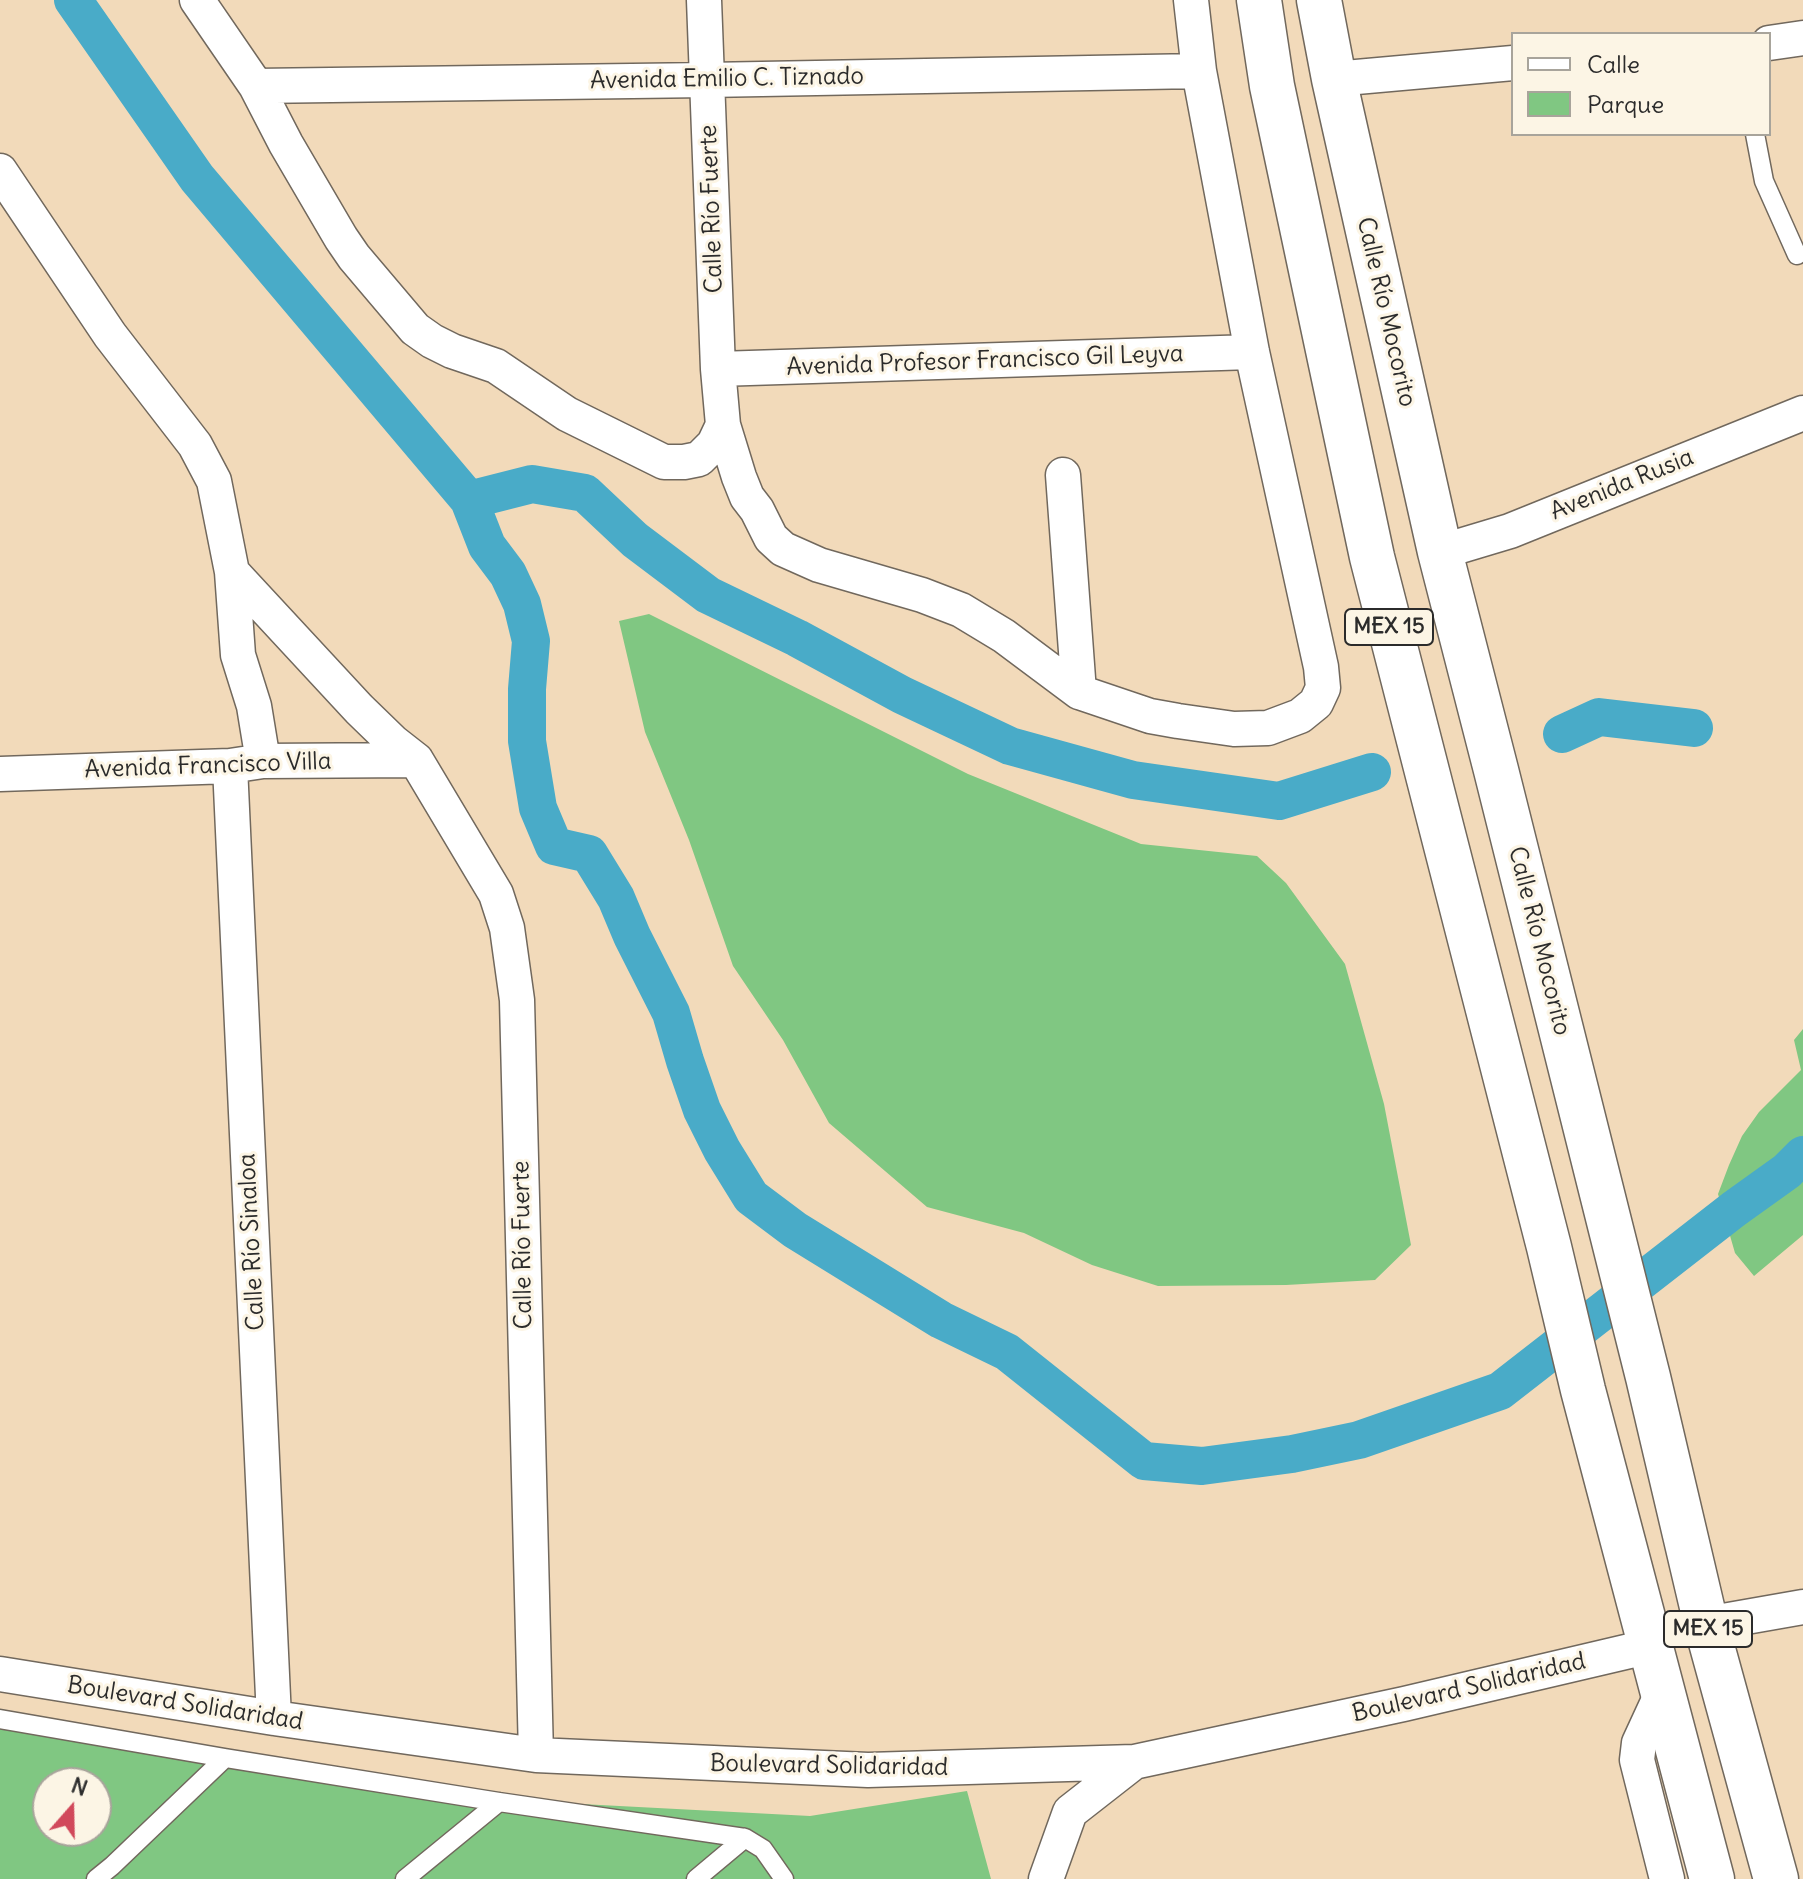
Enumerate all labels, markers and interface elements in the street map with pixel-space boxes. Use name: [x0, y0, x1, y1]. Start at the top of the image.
legend: [1511, 32, 1771, 136]
text: Calle: [1587, 49, 1640, 79]
street label: Avenida Emilio C. Tiznado: [590, 62, 864, 96]
text: Parque: [1587, 89, 1664, 119]
street label: Calle Río Fuerte: [695, 124, 729, 294]
street label: Calle Río Mocorito: [1350, 214, 1422, 410]
street label: Avenida Profesor Francisco Gil Leyva: [786, 340, 1184, 382]
street label: Avenida Rusia: [1546, 443, 1698, 527]
road number: MEX 15: [1345, 609, 1433, 645]
street label: Avenida Francisco Villa: [84, 747, 332, 785]
street label: Calle Río Mocorito: [1502, 844, 1576, 1038]
street label: Calle Río Sinaloa: [233, 1153, 271, 1331]
street label: Calle Río Fuerte: [507, 1160, 539, 1330]
road number: MEX 15: [1664, 1611, 1752, 1647]
street label: Boulevard Solidaridad: [1350, 1647, 1588, 1729]
street label: Boulevard Solidaridad: [65, 1671, 305, 1737]
street label: Boulevard Solidaridad: [710, 1750, 948, 1782]
north arrow: [32, 1767, 112, 1847]
text: N: [68, 1771, 91, 1802]

